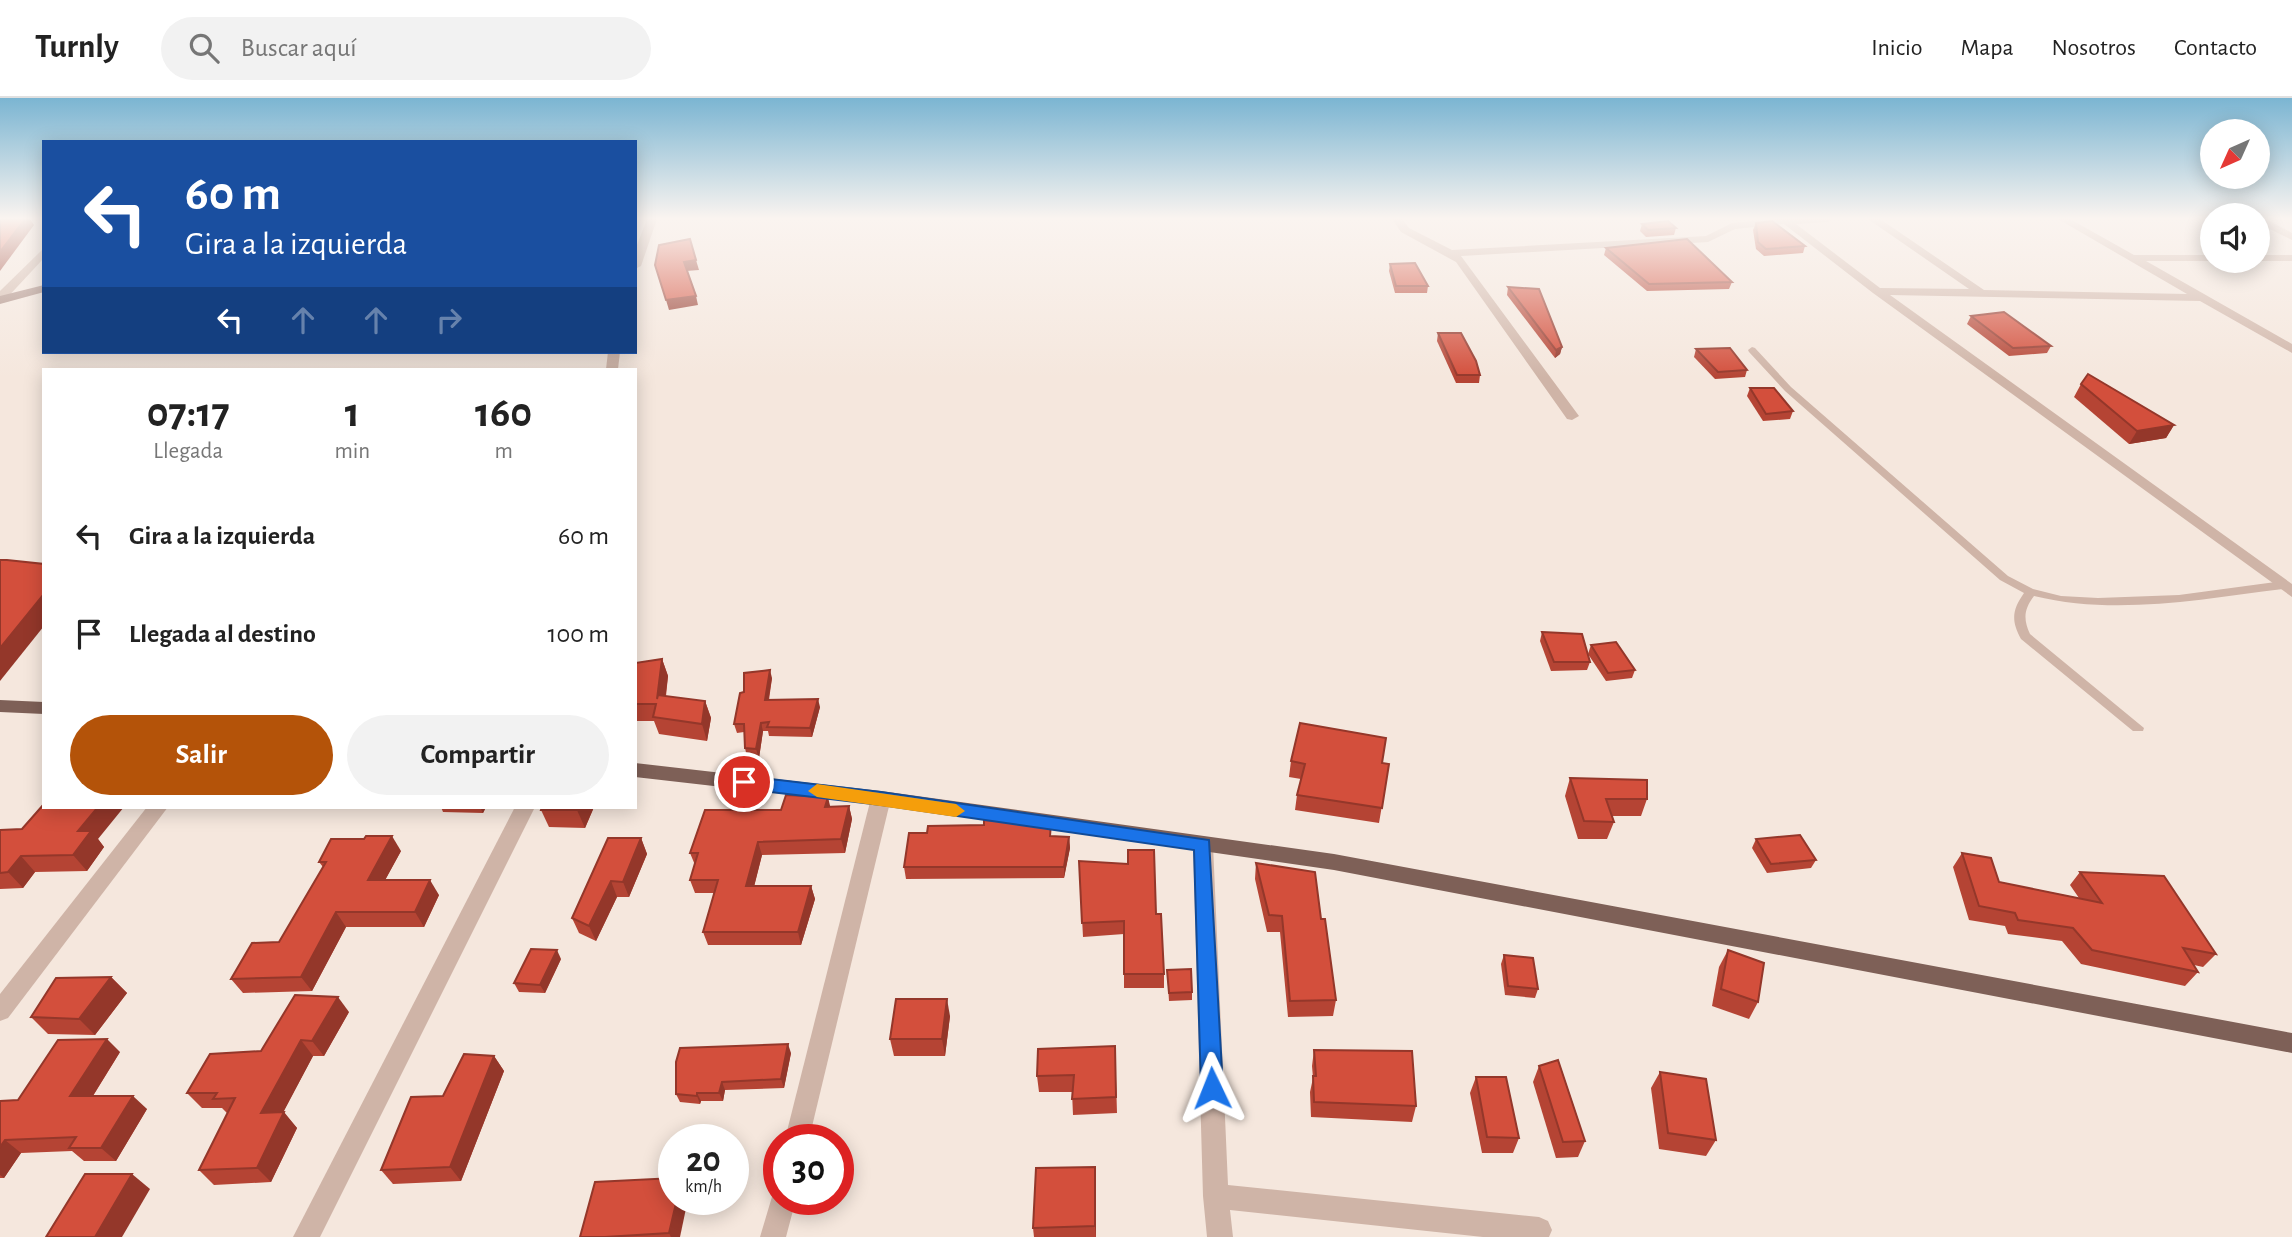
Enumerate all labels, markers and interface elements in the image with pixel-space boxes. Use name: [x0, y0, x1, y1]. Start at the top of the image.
search box: [161, 17, 651, 80]
icon: search: [185, 29, 223, 67]
text: Turnly: [35, 31, 119, 64]
text: Buscar aquí: [241, 35, 357, 61]
text: Inicio: [1871, 36, 1922, 60]
text: Mapa: [1960, 36, 2014, 60]
text: Nosotros: [2052, 36, 2136, 60]
text: Contacto: [2174, 36, 2257, 60]
north arrow: [2200, 119, 2270, 189]
map controls: [2200, 119, 2270, 273]
icon: left: [70, 168, 161, 259]
text: 60 m: [185, 170, 281, 219]
button: sound: [2200, 203, 2270, 273]
text: Gira a la izquierda: [185, 228, 407, 260]
icon: left: [211, 301, 249, 339]
icon: ahead: [284, 301, 322, 339]
icon: ahead: [357, 301, 395, 339]
icon: right: [430, 301, 468, 339]
text: 07:17: [147, 392, 230, 434]
text: 1: [345, 392, 360, 434]
text: 160: [475, 392, 532, 434]
text: Llegada: [153, 440, 223, 463]
text: min: [334, 440, 370, 463]
text: m: [494, 440, 513, 463]
icon: left: [70, 517, 108, 555]
text: Gira a la izquierda: [129, 523, 315, 549]
text: 60 m: [558, 523, 609, 549]
icon: arrive: [70, 615, 108, 653]
text: Llegada al destino: [129, 621, 316, 647]
text: 100 m: [548, 621, 609, 647]
button: Salir: [70, 715, 333, 795]
button: Compartir: [347, 715, 609, 795]
pin: [714, 752, 774, 812]
icon: arrive: [725, 763, 763, 801]
position arrow: [1175, 1051, 1249, 1125]
speed limit sign: 30: [763, 1124, 854, 1215]
text: 20: [686, 1143, 721, 1178]
text: km/h: [685, 1178, 722, 1196]

